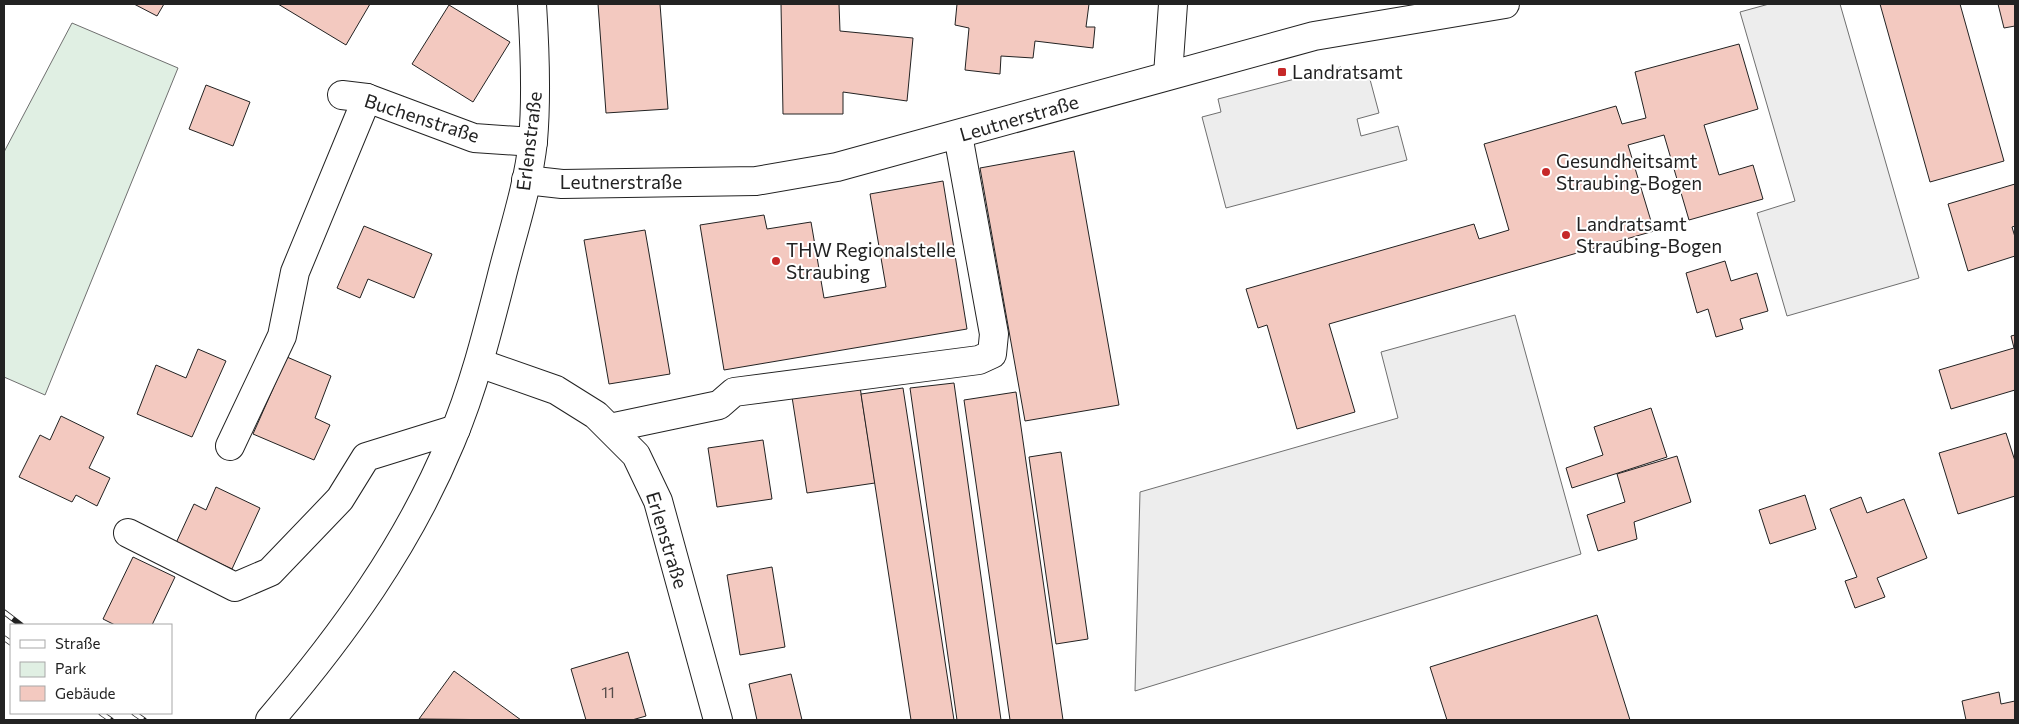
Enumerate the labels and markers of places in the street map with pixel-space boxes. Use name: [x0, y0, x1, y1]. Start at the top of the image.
place label: Landratsamt: [1292, 60, 1403, 83]
marker: Landratsamt: [1276, 66, 1288, 78]
place label: Gesundheitsamt Straubing-Bogen: [1556, 149, 1702, 194]
marker: Gesundheitsamt Straubing-Bogen: [1540, 166, 1552, 178]
place label: Landratsamt Straubing-Bogen: [1576, 212, 1722, 257]
marker: Landratsamt Straubing-Bogen: [1560, 229, 1572, 241]
place label: THW Regionalstelle Straubing: [786, 238, 956, 283]
marker: THW Regionalstelle Straubing: [770, 255, 782, 267]

